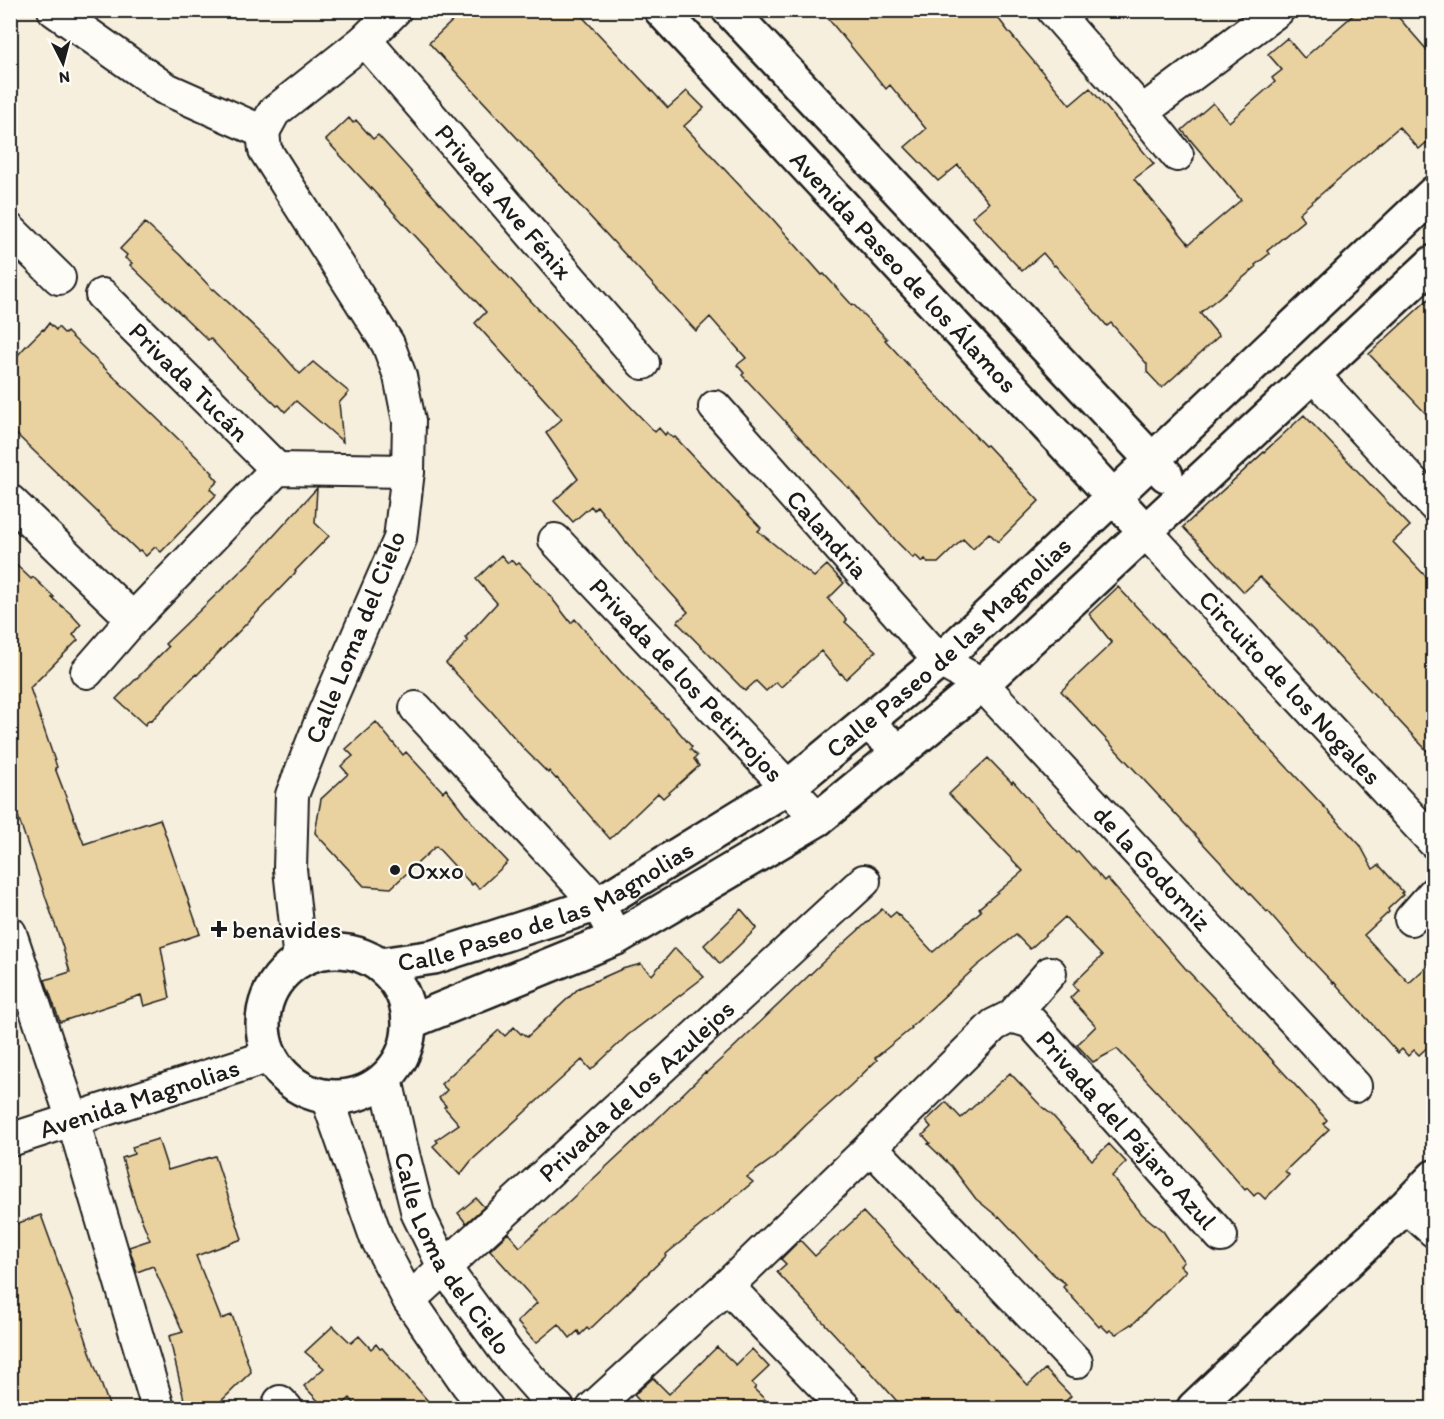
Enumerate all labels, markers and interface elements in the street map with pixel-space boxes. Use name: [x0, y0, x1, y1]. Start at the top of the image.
north arrow: [33, 33, 93, 93]
text: N: [58, 67, 71, 87]
street label: Privada Ave Fénix: [428, 117, 580, 286]
street label: Avenida Paseo de los Álamos: [783, 143, 1025, 400]
street label: Privada Tucán: [122, 315, 256, 448]
street label: Calandria: [780, 483, 876, 586]
street label: Calle Loma del Cielo: [298, 526, 412, 748]
street label: Calle Paseo de las Magnolias: [819, 529, 1078, 765]
street label: Privada de los Petirrojos: [583, 571, 791, 789]
street label: Circuito de los Nogales: [1192, 583, 1389, 791]
street label: de la Godorniz: [1086, 798, 1219, 937]
street label: Calle Paseo de las Magnolias: [395, 833, 699, 978]
place label: Oxxo: [407, 854, 464, 886]
marker: Oxxo: [388, 863, 402, 877]
place label: benavides: [232, 913, 341, 945]
marker: benavides: [210, 920, 228, 938]
street label: Privada de los Azulejos: [532, 993, 741, 1189]
street label: Privada del Pájaro Azul: [1030, 1023, 1224, 1236]
street label: Avenida Magnolias: [35, 1051, 243, 1145]
street label: Calle Loma del Cielo: [387, 1149, 519, 1361]

